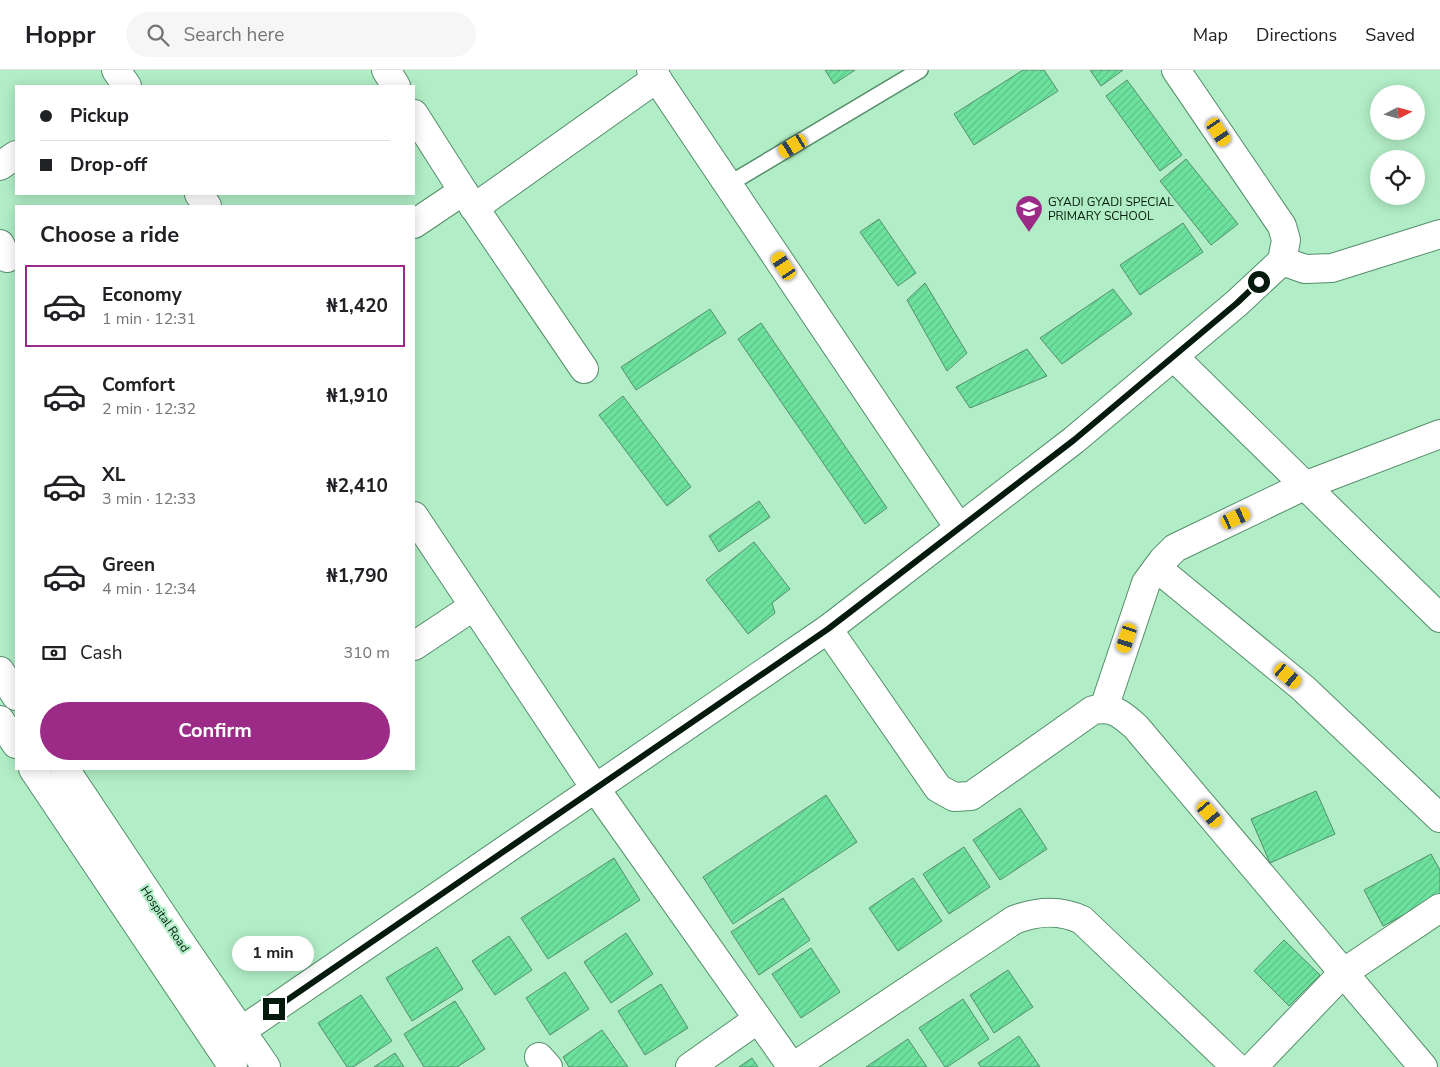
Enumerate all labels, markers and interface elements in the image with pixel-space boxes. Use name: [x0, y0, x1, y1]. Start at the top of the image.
search box: [126, 12, 476, 57]
text: Hoppr: [25, 19, 96, 51]
icon: search: [144, 21, 172, 49]
text: Search here: [184, 22, 284, 48]
text: Map: [1193, 23, 1228, 47]
text: Directions: [1256, 23, 1337, 47]
text: Saved: [1365, 23, 1415, 47]
north arrow: [1370, 85, 1425, 140]
map controls: [1370, 85, 1425, 205]
text: Pickup: [70, 103, 129, 129]
car: [1204, 115, 1233, 149]
car: [776, 132, 809, 160]
button: locate: [1370, 150, 1425, 205]
text: Drop-off: [70, 152, 147, 178]
school or university icon: GYADI GYADI SPECIAL PRIMARY SCHOOL: [1014, 194, 1044, 233]
place label: GYADI GYADI SPECIAL PRIMARY SCHOOL: [1048, 194, 1174, 224]
text: Choose a ride: [40, 220, 179, 250]
car: [769, 249, 798, 283]
route start: [1248, 271, 1270, 293]
text: Economy: [102, 282, 182, 308]
icon: car: [42, 284, 87, 329]
text: ₦1,420: [326, 293, 388, 319]
text: 1 min · 12:31: [102, 308, 196, 330]
text: Comfort: [102, 372, 175, 398]
icon: car: [42, 374, 87, 419]
text: ₦1,910: [326, 383, 388, 409]
text: 2 min · 12:32: [102, 398, 196, 420]
text: XL: [102, 462, 125, 488]
icon: car: [42, 464, 87, 509]
text: ₦2,410: [326, 473, 388, 499]
text: 3 min · 12:33: [102, 488, 196, 510]
car: [1219, 505, 1252, 531]
text: Green: [102, 552, 155, 578]
icon: car: [42, 554, 87, 599]
text: ₦1,790: [326, 563, 388, 589]
text: 4 min · 12:34: [102, 578, 196, 600]
car: [1115, 621, 1138, 655]
icon: cash: [40, 639, 68, 667]
text: Cash: [80, 640, 122, 666]
text: 310 m: [343, 642, 390, 664]
car: [1271, 661, 1304, 691]
button: Confirm: [40, 702, 390, 760]
car: [1194, 798, 1225, 830]
street label: Hospital Road: [137, 883, 193, 955]
callout: 1 min: [233, 936, 315, 972]
text: 1 min: [252, 942, 294, 964]
route end: [263, 998, 285, 1020]

